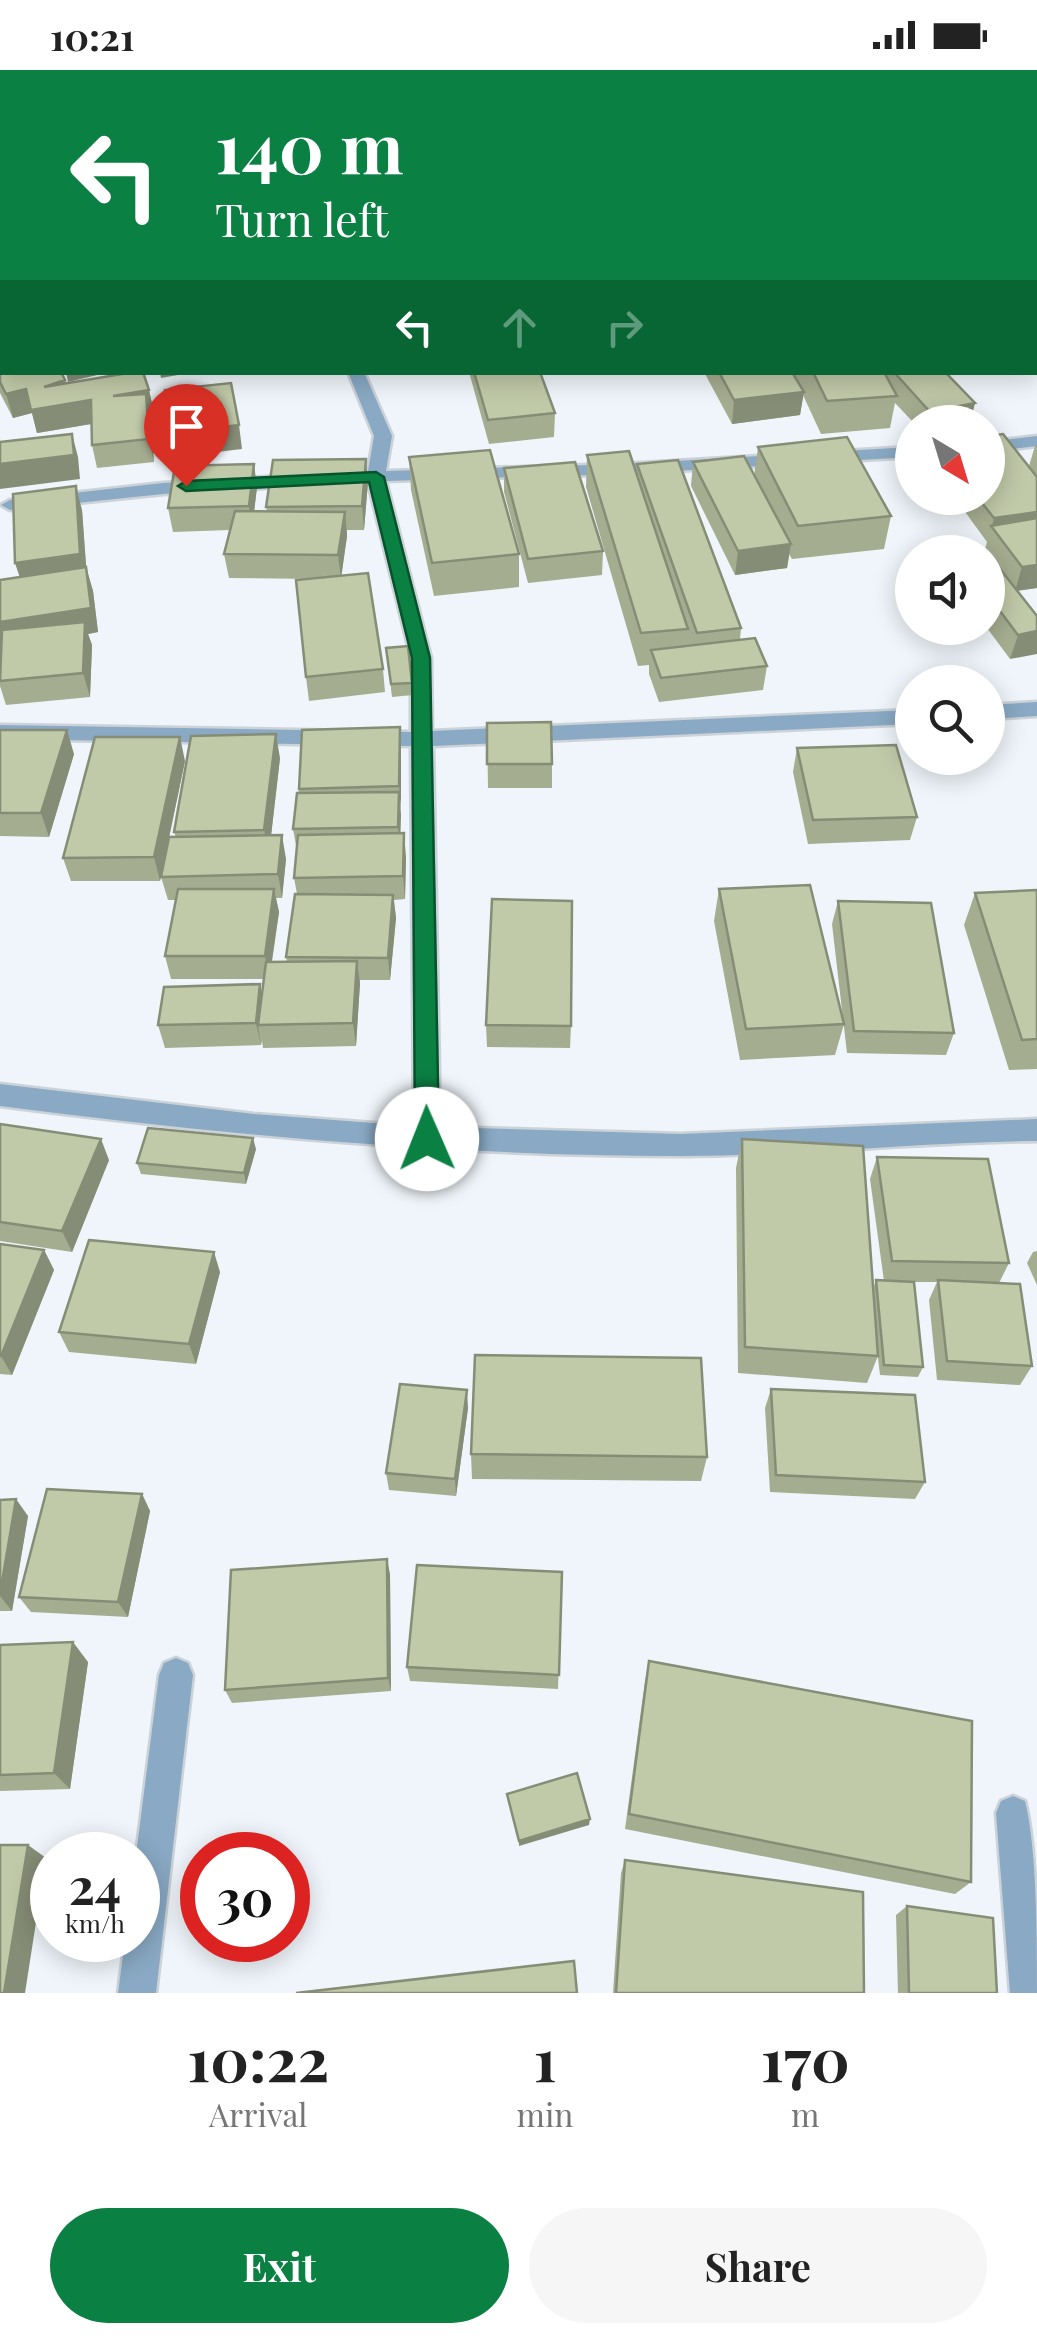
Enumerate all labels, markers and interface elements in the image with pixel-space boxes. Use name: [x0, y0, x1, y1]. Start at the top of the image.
text: 10:21: [50, 10, 135, 61]
text: 140 m: [215, 98, 404, 192]
icon: left: [50, 110, 180, 240]
text: Turn left: [215, 188, 389, 248]
icon: left: [387, 300, 442, 355]
icon: ahead: [492, 300, 547, 355]
icon: right: [597, 300, 652, 355]
pin: [144, 384, 229, 487]
icon: arrive: [159, 399, 214, 454]
north arrow: [895, 405, 1005, 515]
map controls: [895, 405, 1005, 775]
button: sound: [895, 535, 1005, 645]
button: search: [895, 665, 1005, 775]
position arrow: [375, 1087, 479, 1191]
speed limit sign: 30: [180, 1832, 310, 1962]
text: 24: [69, 1851, 121, 1918]
text: km/h: [65, 1906, 125, 1939]
text: 10:22: [187, 2017, 329, 2097]
text: 1: [533, 2017, 556, 2097]
text: 170: [761, 2017, 850, 2097]
text: Arrival: [209, 2092, 308, 2135]
text: min: [516, 2092, 573, 2135]
text: m: [791, 2092, 819, 2135]
button: Exit: [50, 2208, 509, 2323]
button: Share: [529, 2208, 987, 2323]

